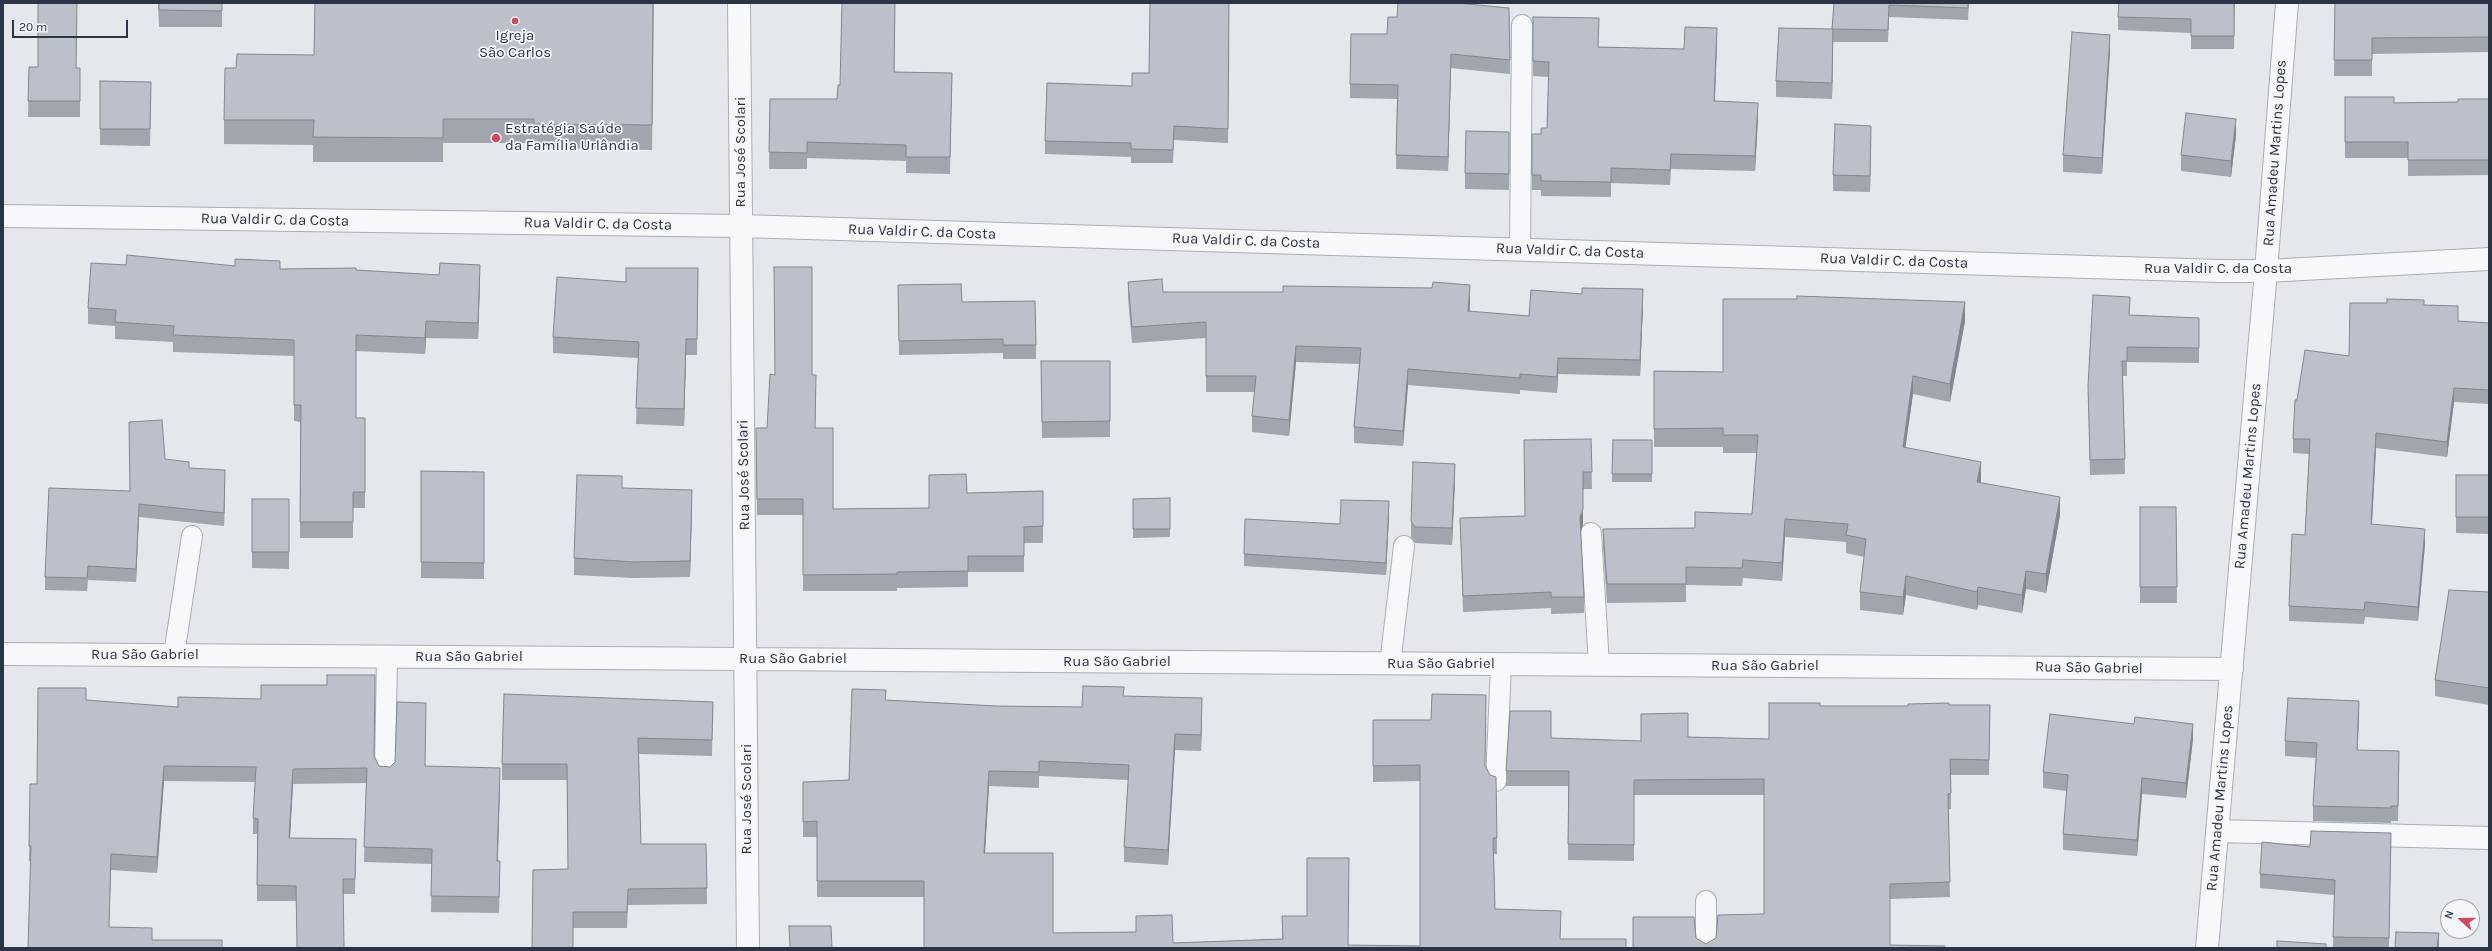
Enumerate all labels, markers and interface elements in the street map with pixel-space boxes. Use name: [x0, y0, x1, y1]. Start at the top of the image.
scale bar: [14, 12, 130, 38]
marker: Igreja São Carlos: [510, 16, 520, 26]
text: 20 m: [19, 20, 47, 34]
place label: Igreja São Carlos: [479, 27, 551, 62]
street label: Rua Amadeu Martins Lopes: [2260, 59, 2290, 247]
street label: Rua José Scolari: [732, 97, 750, 207]
place label: Estratégia Saúde da Família Urlândia: [505, 120, 639, 155]
marker: Estratégia Saúde da Família Urlândia: [490, 132, 502, 144]
street label: Rua Valdir C. da Costa: [201, 210, 349, 230]
street label: Rua Valdir C. da Costa: [524, 214, 672, 234]
street label: Rua Valdir C. da Costa: [848, 220, 996, 244]
street label: Rua Valdir C. da Costa: [1172, 229, 1320, 253]
street label: Rua Valdir C. da Costa: [1496, 239, 1644, 263]
street label: Rua Valdir C. da Costa: [1820, 249, 1968, 273]
street label: Rua Valdir C. da Costa: [2144, 260, 2292, 278]
street label: Rua Amadeu Martins Lopes: [2231, 382, 2265, 570]
street label: Rua José Scolari: [734, 419, 754, 531]
street label: Rua São Gabriel: [91, 646, 199, 664]
street label: Rua São Gabriel: [415, 648, 523, 666]
street label: Rua São Gabriel: [739, 650, 847, 668]
street label: Rua São Gabriel: [1063, 653, 1171, 671]
street label: Rua São Gabriel: [1387, 655, 1495, 673]
street label: Rua São Gabriel: [1711, 657, 1819, 675]
street label: Rua São Gabriel: [2035, 658, 2143, 678]
street label: Rua Amadeu Martins Lopes: [2203, 704, 2237, 892]
street label: Rua José Scolari: [738, 744, 756, 854]
north arrow: [2440, 899, 2480, 939]
text: N: [2442, 909, 2457, 921]

